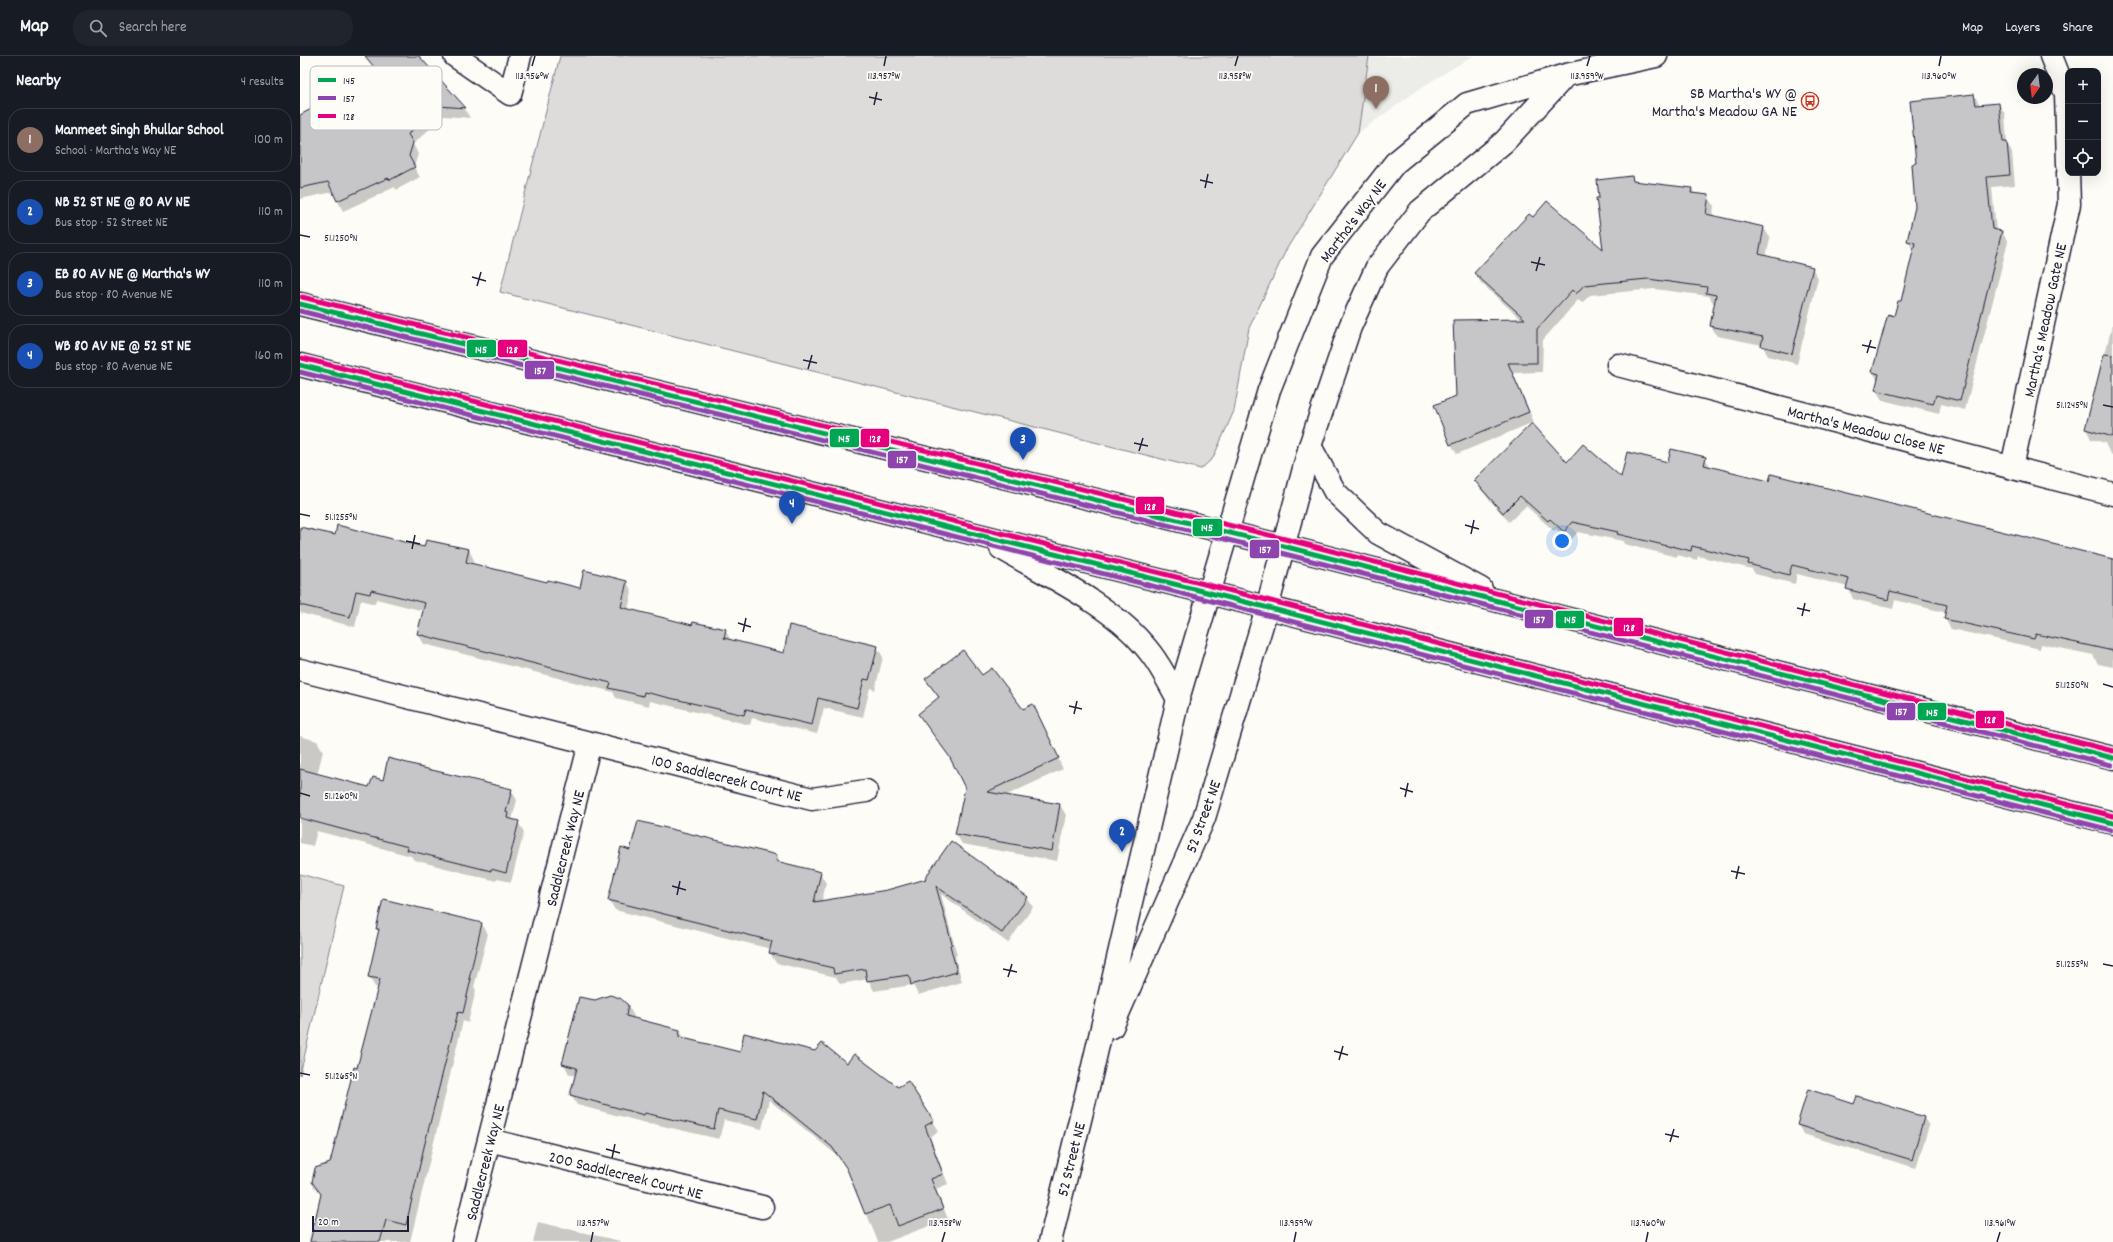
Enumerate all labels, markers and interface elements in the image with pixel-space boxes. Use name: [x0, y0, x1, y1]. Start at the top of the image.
search box: [73, 10, 353, 46]
text: Map: [20, 14, 49, 41]
icon: search: [87, 17, 109, 39]
text: Search here: [119, 17, 187, 39]
text: Map: [1962, 18, 1983, 38]
text: Layers: [2005, 18, 2040, 38]
text: Share: [2062, 18, 2093, 38]
legend: [310, 66, 442, 130]
north arrow: [2017, 68, 2053, 104]
map controls: [2065, 68, 2101, 176]
button: +: [2065, 68, 2101, 104]
text: Nearby: [16, 70, 60, 94]
text: 113.956°W: [515, 70, 549, 84]
text: 113.957°W: [868, 70, 900, 84]
text: 113.958°W: [1219, 70, 1252, 84]
text: 113.959°W: [1570, 70, 1604, 84]
text: 113.960°W: [1922, 70, 1956, 84]
text: 4 results: [241, 73, 284, 92]
text: 145: [343, 74, 355, 90]
pin: 1: [1363, 76, 1389, 109]
place label: SB Martha's WY @ Martha's Meadow GA NE: [1652, 83, 1798, 124]
bus stop icon: SB Martha's WY @ Martha's Meadow GA NE: [1800, 91, 1820, 111]
text: 157: [343, 92, 355, 108]
button: −: [2065, 104, 2101, 140]
text: 128: [343, 110, 355, 126]
text: Manmeet Singh Bhullar School: [55, 120, 223, 142]
text: 1: [29, 131, 31, 150]
text: 100 m: [254, 131, 283, 150]
button: locate: [2065, 140, 2101, 176]
text: School · Martha's Way NE: [55, 142, 176, 161]
street label: Martha's Way NE: [1315, 174, 1393, 268]
text: NB 52 ST NE @ 80 AV NE: [55, 192, 190, 214]
text: 2: [27, 203, 33, 222]
text: 110 m: [258, 203, 283, 222]
text: Bus stop · 52 Street NE: [55, 214, 168, 233]
text: 51.1250°N: [324, 232, 358, 246]
street label: Martha's Meadow Gate NE: [2019, 241, 2074, 400]
text: EB 80 AV NE @ Martha's WY: [55, 264, 210, 286]
text: 3: [27, 275, 33, 294]
text: 110 m: [258, 275, 283, 294]
text: Bus stop · 80 Avenue NE: [55, 286, 172, 305]
text: WB 80 AV NE @ 52 ST NE: [55, 336, 191, 358]
line badge: 145: [466, 339, 497, 358]
line badge: 128: [497, 339, 528, 358]
text: 145: [475, 343, 487, 359]
text: 128: [506, 343, 518, 359]
text: 4: [27, 347, 33, 366]
text: 160 m: [255, 347, 283, 366]
text: Bus stop · 80 Avenue NE: [55, 358, 172, 377]
line badge: 157: [524, 360, 555, 380]
text: 157: [534, 364, 547, 380]
text: 51.1245°N: [2056, 399, 2088, 413]
street label: Martha's Meadow Close NE: [1784, 401, 1947, 462]
pin: 3: [1010, 427, 1036, 460]
line badge: 145: [829, 428, 860, 448]
line badge: 128: [860, 428, 890, 448]
text: 145: [838, 432, 850, 448]
text: 128: [869, 432, 881, 448]
line badge: 157: [887, 450, 917, 469]
text: 157: [896, 453, 909, 469]
pin: 4: [779, 491, 805, 524]
line badge: 128: [1135, 496, 1165, 515]
text: 128: [1144, 500, 1156, 516]
text: 51.1255°N: [325, 511, 357, 525]
line badge: 145: [1192, 518, 1223, 537]
text: 145: [1201, 521, 1213, 537]
your location: [1552, 531, 1572, 551]
line badge: 157: [1249, 539, 1280, 559]
text: 157: [1259, 543, 1272, 559]
line badge: 157: [1524, 609, 1554, 629]
line badge: 145: [1555, 610, 1585, 629]
text: 157: [1533, 613, 1546, 629]
text: 145: [1564, 613, 1576, 629]
line badge: 128: [1613, 617, 1644, 637]
text: 128: [1623, 621, 1635, 637]
text: 51.1250°N: [2055, 679, 2089, 693]
line badge: 157: [1886, 702, 1916, 721]
line badge: 145: [1917, 702, 1947, 721]
text: 157: [1895, 705, 1908, 721]
text: 145: [1926, 706, 1938, 722]
line badge: 128: [1975, 710, 2005, 729]
text: 128: [1984, 713, 1996, 729]
street label: 100 Saddlecreek Court NE: [649, 750, 805, 809]
street label: 52 Street NE: [1181, 777, 1228, 856]
street label: Saddlecreek Way NE: [541, 787, 592, 909]
text: 51.1260°N: [324, 790, 358, 804]
pin: 2: [1109, 819, 1135, 852]
text: 51.1255°N: [2056, 958, 2088, 972]
text: 51.1265°N: [325, 1070, 357, 1084]
street label: Saddlecreek Way NE: [461, 1101, 512, 1223]
street label: 52 Street NE: [1052, 1119, 1093, 1199]
street label: 200 Saddlecreek Court NE: [546, 1146, 705, 1207]
scale bar: [312, 1214, 409, 1233]
text: 20 m: [318, 1215, 339, 1231]
text: 113.957°W: [577, 1217, 609, 1231]
text: 113.958°W: [929, 1217, 962, 1231]
text: 113.959°W: [1279, 1217, 1313, 1231]
text: 113.960°W: [1631, 1217, 1665, 1231]
text: 113.961°W: [1984, 1217, 2016, 1231]

